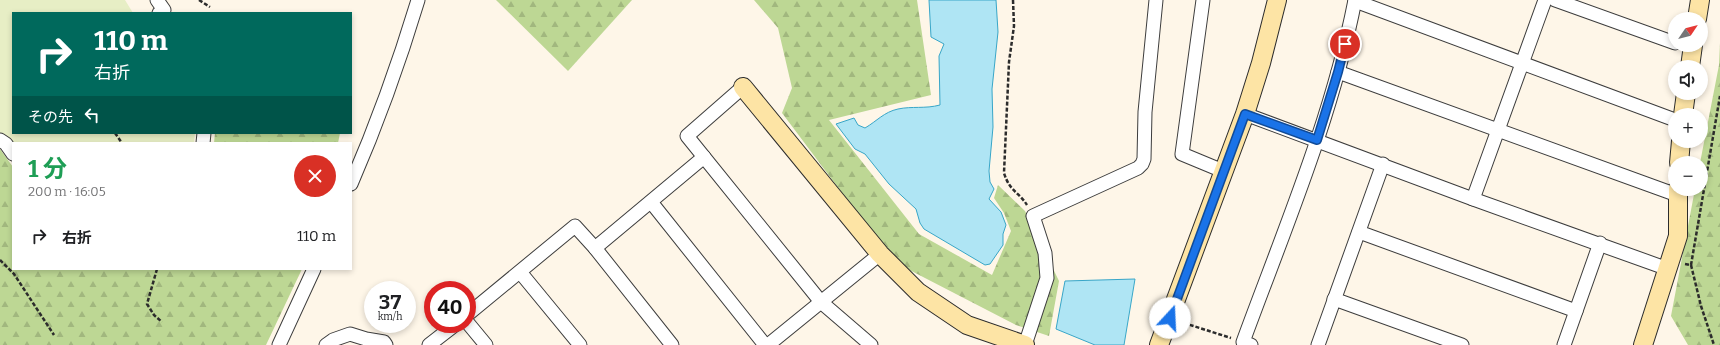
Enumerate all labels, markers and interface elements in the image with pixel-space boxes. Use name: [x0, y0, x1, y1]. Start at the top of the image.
north arrow: [1668, 12, 1708, 52]
map controls: [1668, 12, 1708, 196]
text: 110 m: [94, 24, 168, 57]
pin: [1328, 27, 1362, 61]
icon: right: [28, 28, 80, 80]
icon: arrive: [1334, 33, 1356, 55]
button: sound: [1668, 60, 1708, 100]
text: 右折: [94, 62, 130, 84]
icon: left: [81, 104, 103, 126]
text: その先: [28, 108, 73, 126]
button: +: [1668, 108, 1708, 148]
text: 1 分: [28, 155, 67, 183]
button: close: [294, 155, 336, 197]
button: −: [1668, 156, 1708, 196]
text: 200 m · 16:05: [28, 184, 106, 199]
icon: right: [28, 225, 50, 247]
text: 110 m: [297, 227, 336, 245]
text: 右折: [62, 229, 92, 247]
speed limit sign: 40: [424, 281, 476, 333]
text: 37: [379, 290, 401, 314]
position arrow: [1149, 297, 1191, 339]
text: km/h: [378, 311, 402, 323]

